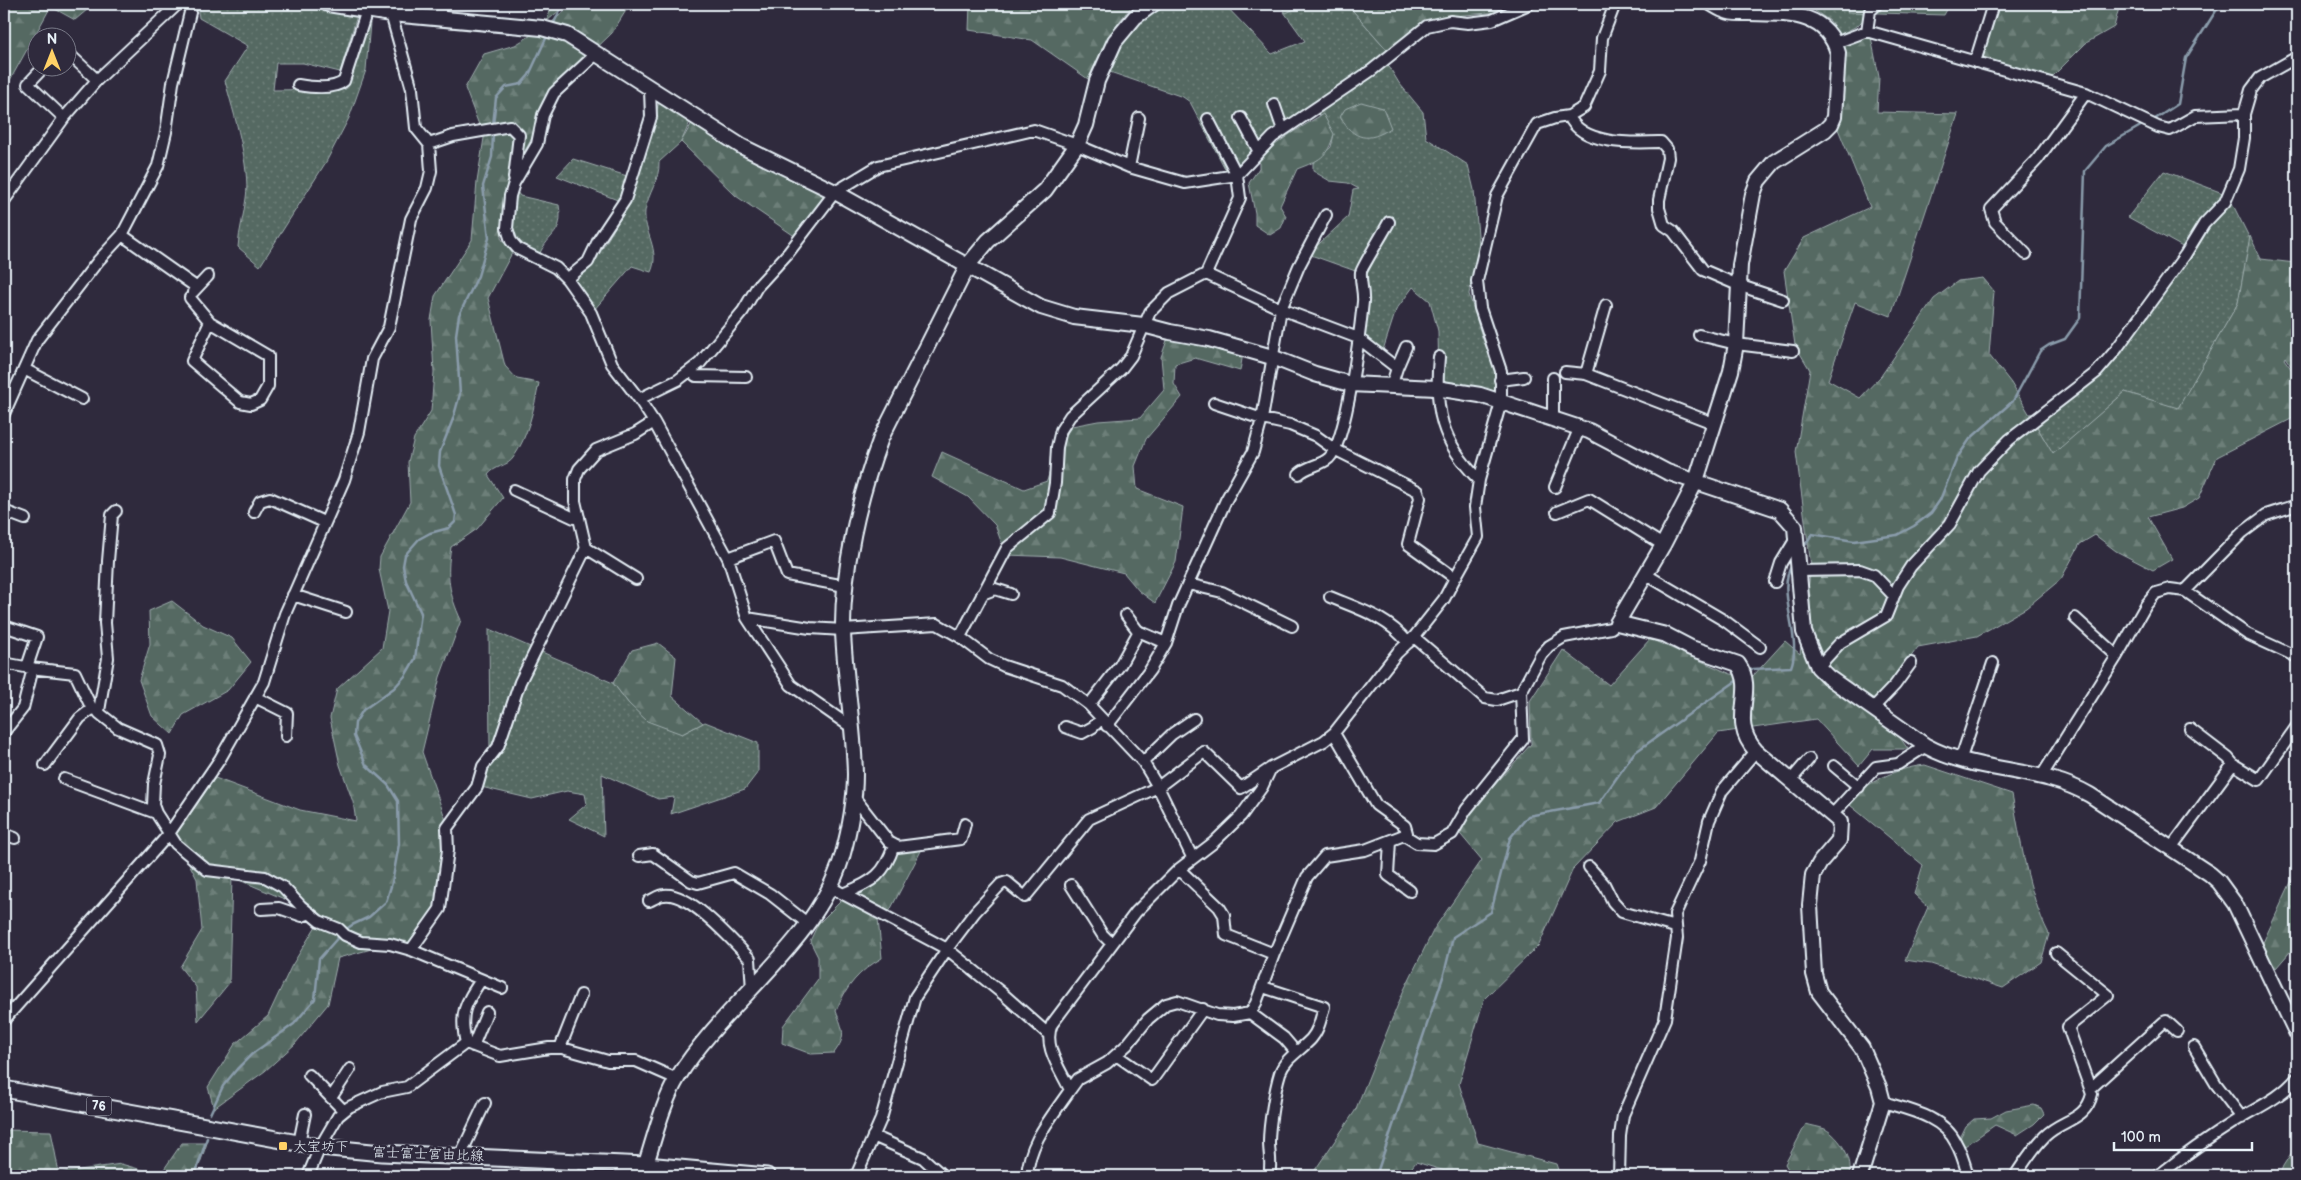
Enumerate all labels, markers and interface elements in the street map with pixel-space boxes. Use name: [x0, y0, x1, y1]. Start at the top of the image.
north arrow: [28, 28, 78, 78]
text: N: [47, 31, 57, 48]
road number: 76: [86, 1096, 112, 1116]
scale bar: [2114, 1120, 2251, 1152]
text: 100 m: [2121, 1128, 2161, 1147]
place label: 大宝坊下: [293, 1138, 349, 1155]
marker: 大宝坊下: [277, 1140, 289, 1152]
street label: 富士富士宮由比線: [372, 1144, 484, 1164]

